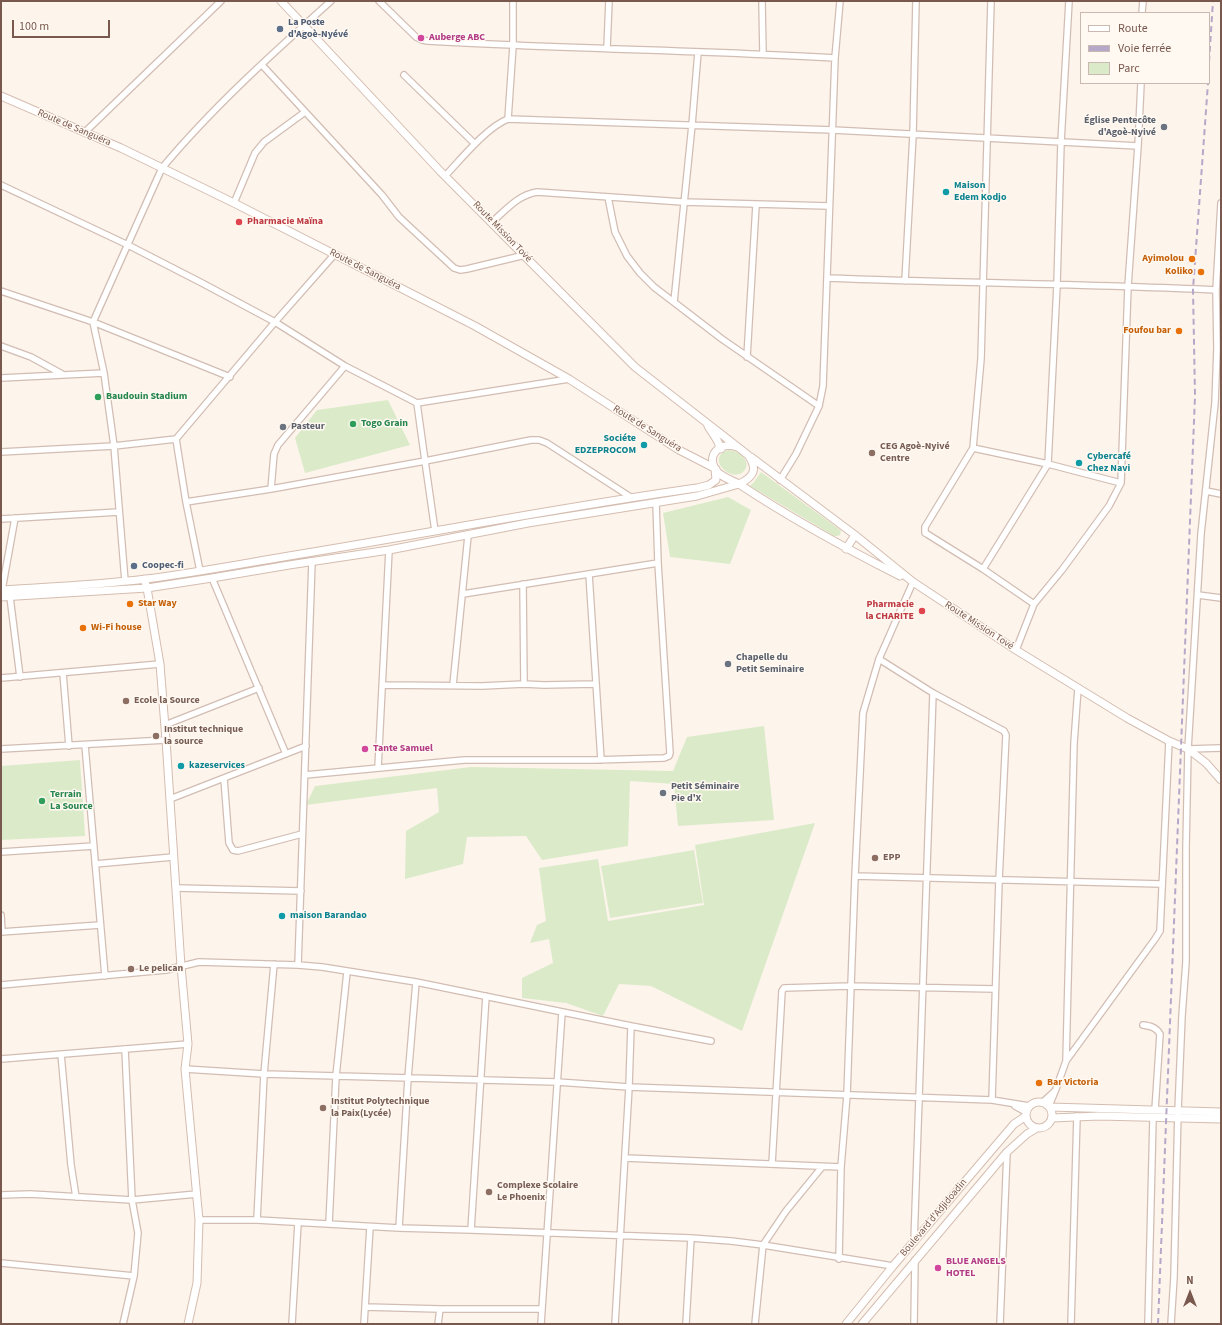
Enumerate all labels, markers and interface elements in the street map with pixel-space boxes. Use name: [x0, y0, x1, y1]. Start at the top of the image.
scale bar: [14, 12, 112, 38]
legend: [1080, 12, 1210, 84]
place label: La Poste d'Agoè-Nyévé: [288, 17, 348, 40]
text: 100 m: [19, 18, 49, 35]
text: Route: [1118, 20, 1148, 37]
marker: La Poste d'Agoè-Nyévé: [275, 24, 285, 34]
place label: Auberge ABC: [429, 32, 485, 44]
marker: Auberge ABC: [416, 33, 426, 43]
text: Voie ferrée: [1118, 40, 1171, 57]
text: Parc: [1118, 60, 1140, 77]
street label: Route de Sanguéra: [35, 107, 113, 149]
place label: Église Pentecôte d'Agoè-Nyivé: [1084, 115, 1156, 138]
marker: Église Pentecôte d'Agoè-Nyivé: [1159, 122, 1169, 132]
place label: Maison Edem Kodjo: [954, 180, 1006, 204]
marker: Maison Edem Kodjo: [941, 187, 951, 197]
street label: Route Mission Tové: [470, 199, 534, 265]
place label: Pharmacie Maïna: [247, 216, 323, 228]
marker: Pharmacie Maïna: [234, 217, 244, 227]
street label: Route de Sanguéra: [327, 247, 403, 293]
place label: Ayimolou: [1142, 253, 1184, 265]
marker: Ayimolou: [1187, 254, 1197, 264]
place label: Koliko: [1165, 266, 1193, 278]
marker: Koliko: [1196, 267, 1206, 277]
place label: Foufou bar: [1123, 325, 1171, 337]
marker: Foufou bar: [1174, 326, 1184, 336]
place label: Baudouin Stadium: [106, 391, 187, 403]
marker: Baudouin Stadium: [93, 392, 103, 402]
street label: Route de Sanguéra: [610, 403, 684, 455]
place label: Togo Grain: [361, 418, 408, 430]
marker: Togo Grain: [348, 419, 358, 429]
place label: Pasteur: [291, 421, 325, 433]
marker: Pasteur: [278, 422, 288, 432]
place label: Sociéte EDZEPROCOM: [575, 433, 636, 456]
marker: Sociéte EDZEPROCOM: [639, 440, 649, 450]
place label: CEG Agoè-Nyivé Centre: [880, 441, 950, 464]
marker: CEG Agoè-Nyivé Centre: [867, 448, 877, 458]
place label: Cybercafé Chez Navi: [1087, 451, 1131, 474]
marker: Cybercafé Chez Navi: [1074, 458, 1084, 468]
place label: Coopec-fi: [142, 560, 184, 572]
marker: Coopec-fi: [129, 561, 139, 571]
place label: Star Way: [138, 598, 177, 610]
marker: Star Way: [125, 599, 135, 609]
place label: Pharmacie la CHARITE: [865, 599, 914, 622]
street label: Route Mission Tové: [942, 599, 1016, 653]
marker: Pharmacie la CHARITE: [917, 606, 927, 616]
place label: Wi-Fi house: [91, 622, 142, 634]
marker: Wi-Fi house: [78, 623, 88, 633]
place label: Chapelle du Petit Seminaire: [736, 652, 804, 676]
marker: Chapelle du Petit Seminaire: [723, 659, 733, 669]
place label: Ecole la Source: [134, 695, 200, 707]
marker: Ecole la Source: [121, 696, 131, 706]
place label: Institut technique la source: [164, 724, 243, 748]
marker: Institut technique la source: [151, 731, 161, 741]
place label: Tante Samuel: [373, 743, 433, 755]
marker: Tante Samuel: [360, 744, 370, 754]
place label: kazeservices: [189, 760, 245, 772]
marker: kazeservices: [176, 761, 186, 771]
place label: Petit Séminaire Pie d'X: [671, 781, 739, 804]
marker: Petit Séminaire Pie d'X: [658, 788, 668, 798]
place label: Terrain La Source: [50, 789, 93, 812]
marker: Terrain La Source: [37, 796, 47, 806]
place label: EPP: [883, 852, 900, 864]
marker: EPP: [870, 853, 880, 863]
place label: maison Barandao: [290, 910, 367, 922]
marker: maison Barandao: [277, 911, 287, 921]
place label: Le pelican: [139, 963, 183, 975]
marker: Le pelican: [126, 964, 136, 974]
place label: Bar Victoria: [1047, 1077, 1098, 1089]
marker: Bar Victoria: [1034, 1078, 1044, 1088]
place label: Institut Polytechnique la Paix(Lycée): [331, 1096, 430, 1120]
marker: Institut Polytechnique la Paix(Lycée): [318, 1103, 328, 1113]
street label: Boulevard d'Adjidoadin: [898, 1177, 970, 1259]
place label: Complexe Scolaire Le Phoenix: [497, 1180, 578, 1204]
marker: Complexe Scolaire Le Phoenix: [484, 1187, 494, 1197]
place label: BLUE ANGELS HOTEL: [946, 1256, 1006, 1280]
marker: BLUE ANGELS HOTEL: [933, 1263, 943, 1273]
north arrow: [1170, 1273, 1210, 1313]
text: N: [1186, 1273, 1194, 1288]

